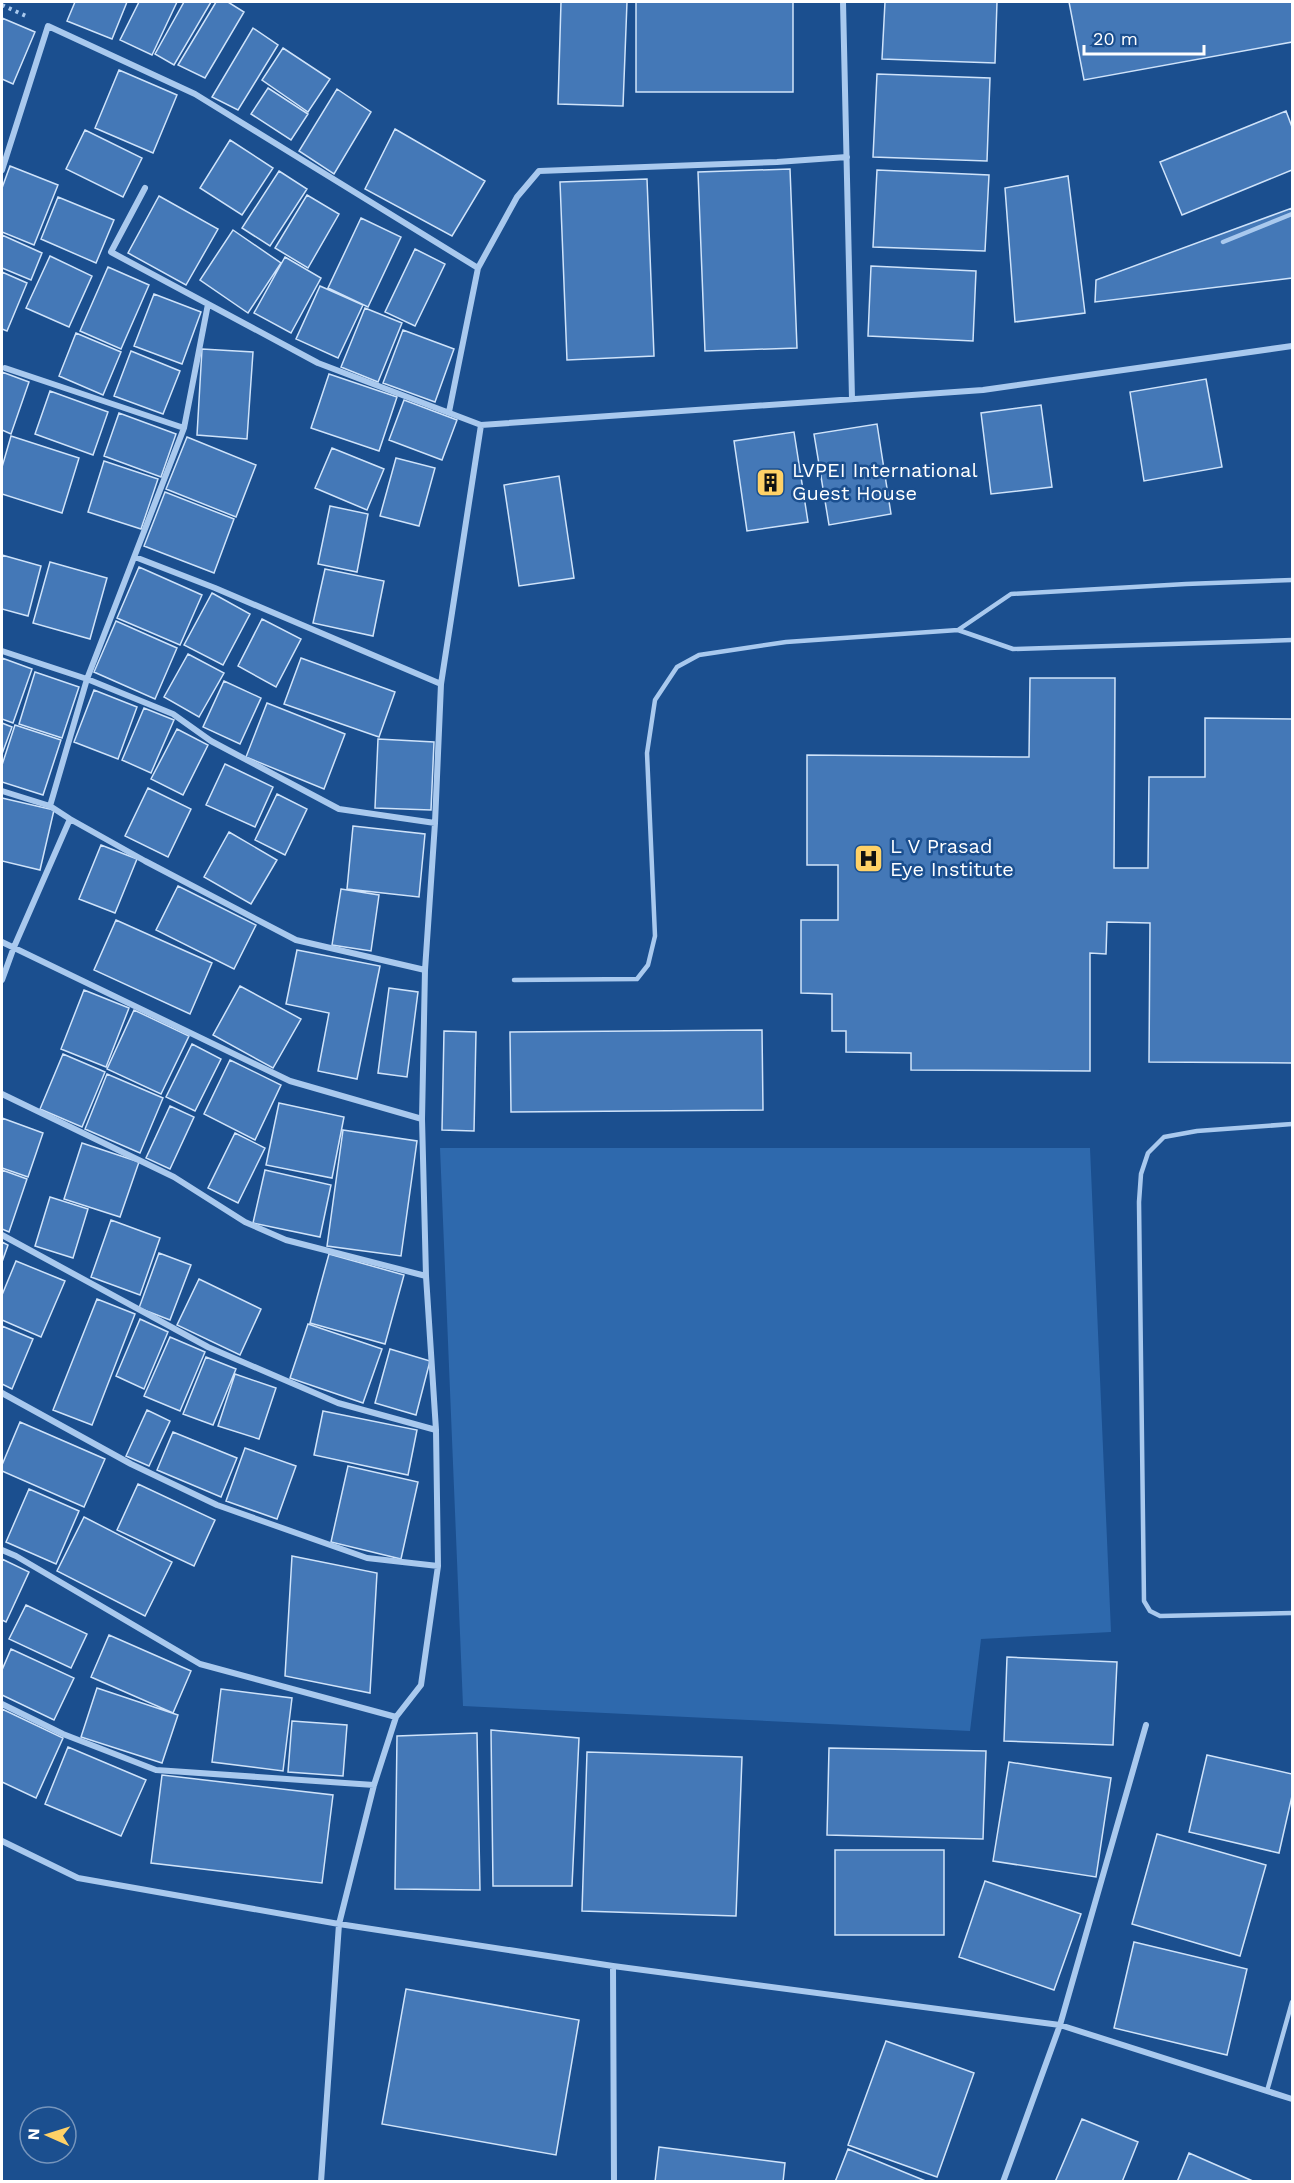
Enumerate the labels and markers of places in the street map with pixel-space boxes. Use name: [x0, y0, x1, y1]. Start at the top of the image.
place label: LVPEI International Guest House: [792, 458, 978, 505]
building icon: LVPEI International Guest House: [755, 466, 787, 498]
place label: L V Prasad Eye Institute: [890, 834, 1014, 881]
hospital icon: L V Prasad Eye Institute: [853, 842, 885, 874]

